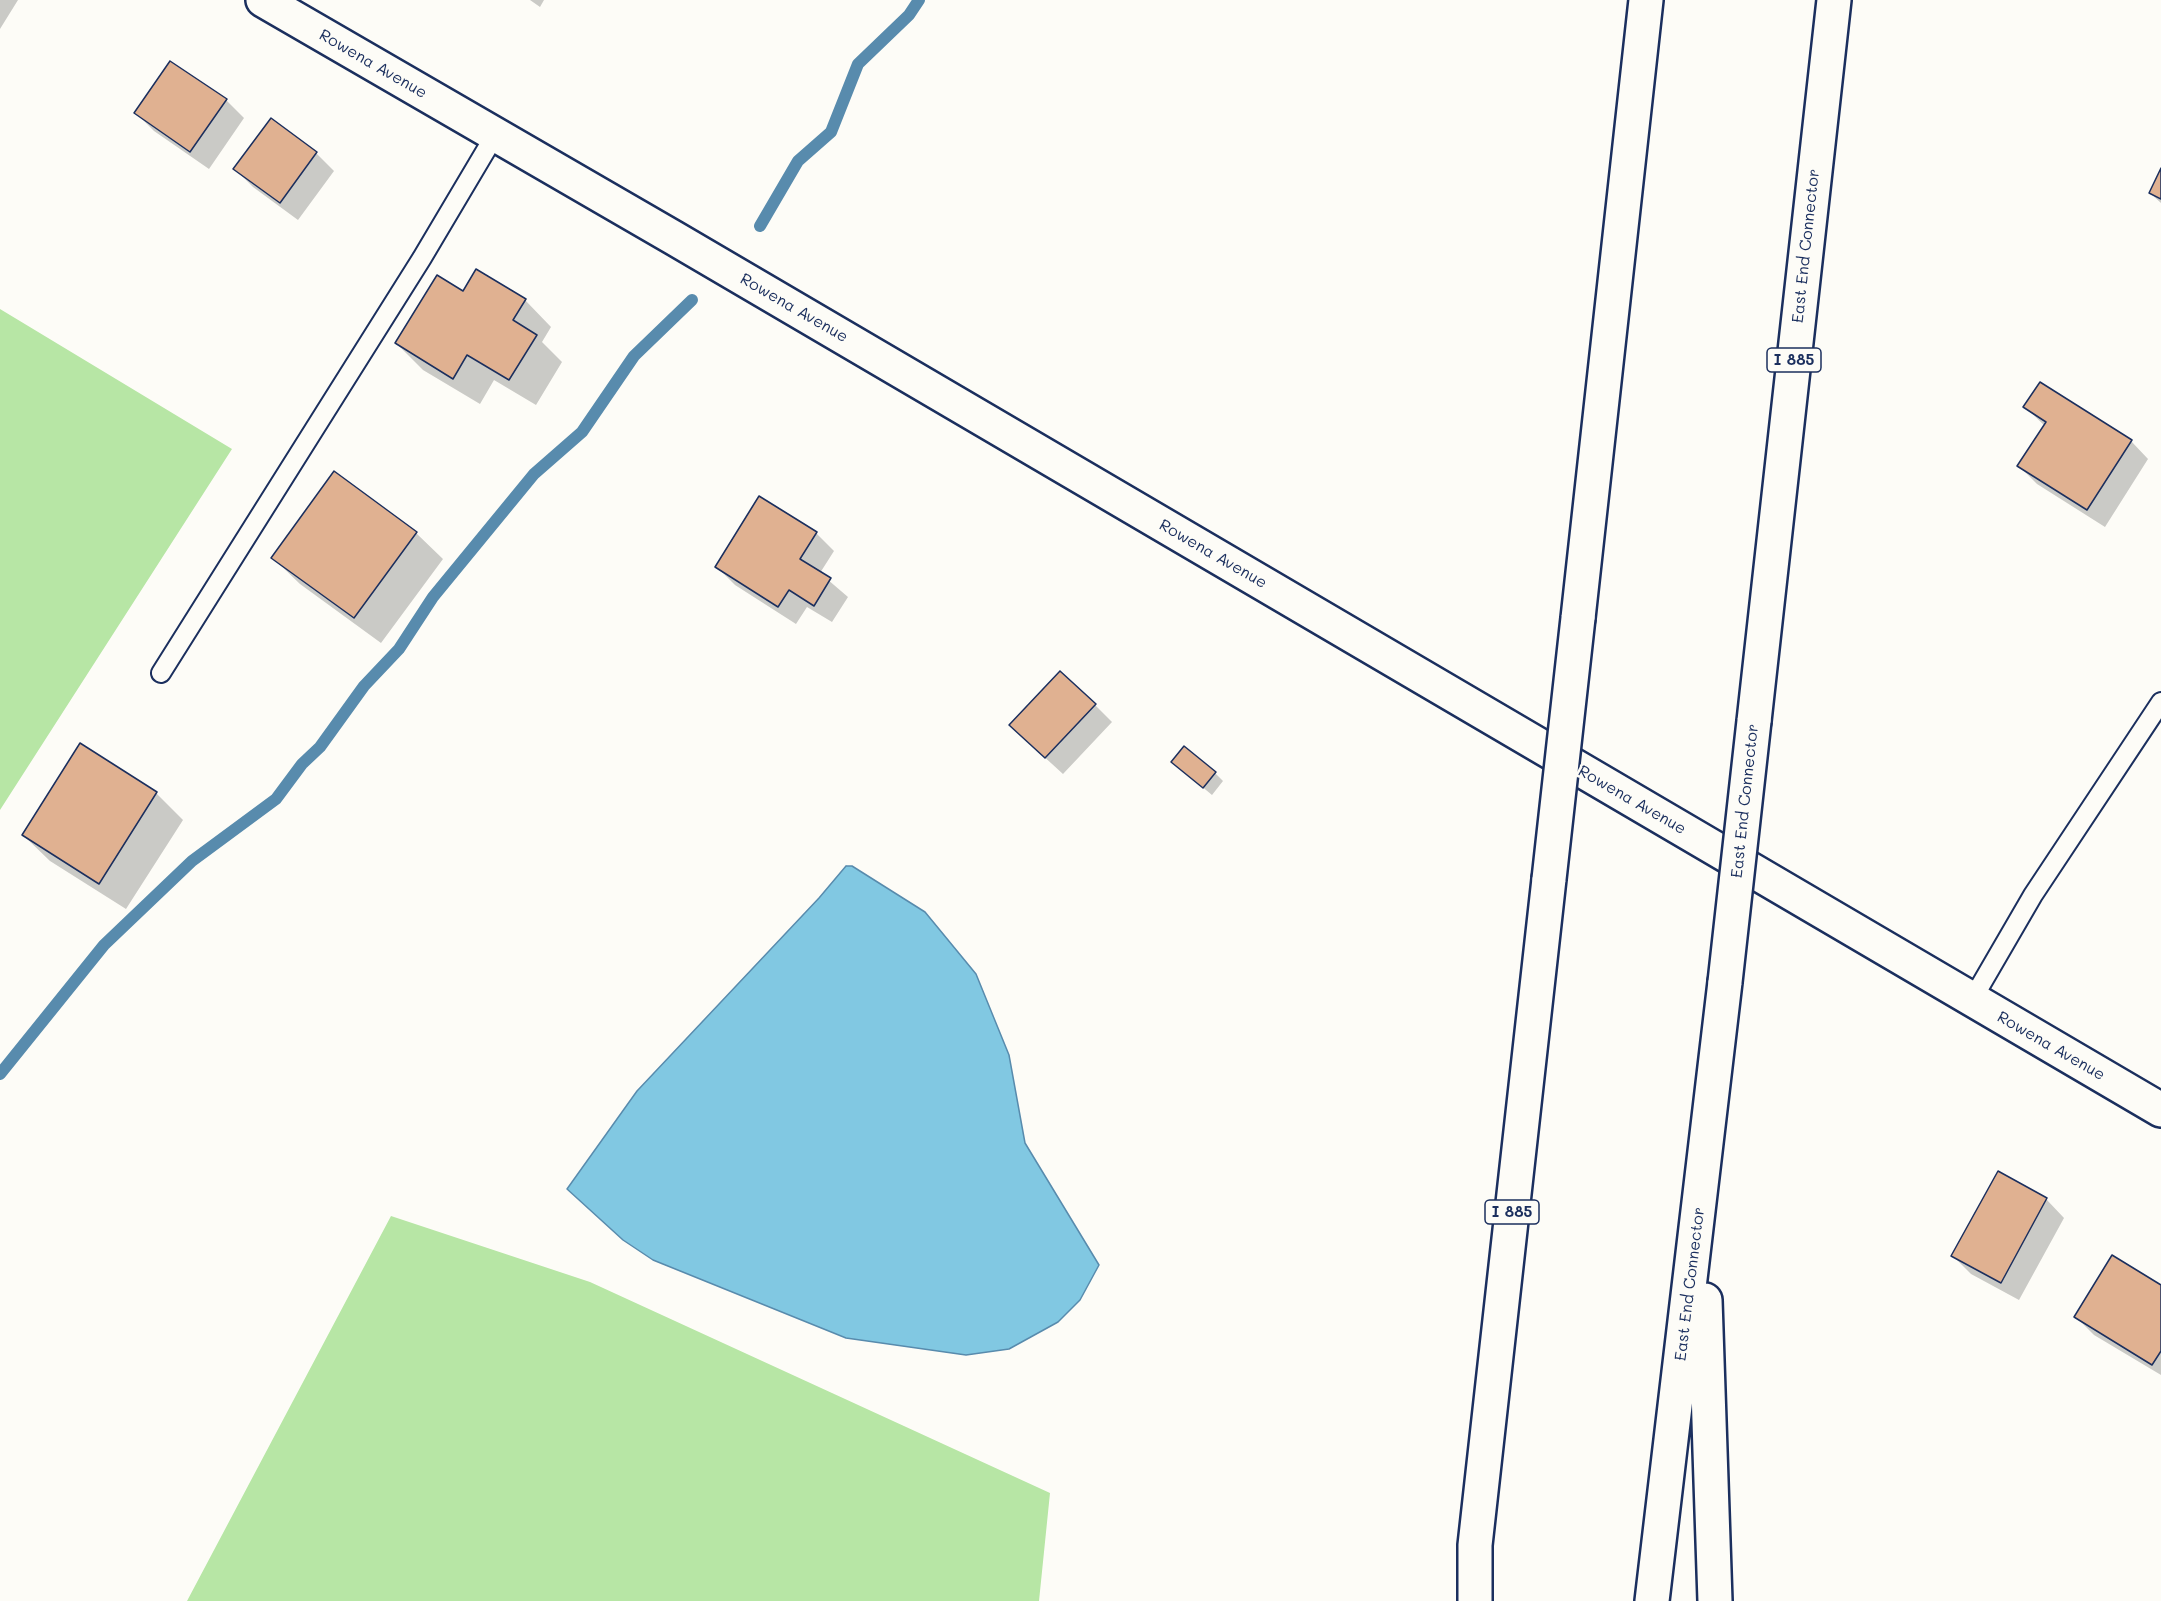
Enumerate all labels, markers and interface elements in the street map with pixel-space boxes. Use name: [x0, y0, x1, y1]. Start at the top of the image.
street label: Rowena Avenue: [316, 25, 430, 103]
street label: East End Connector: [1788, 168, 1824, 324]
street label: Rowena Avenue: [737, 269, 851, 347]
road number: I 885: [1767, 348, 1821, 372]
street label: Rowena Avenue: [1156, 515, 1270, 593]
street label: East End Connector: [1727, 723, 1763, 879]
street label: Rowena Avenue: [1575, 761, 1689, 839]
street label: Rowena Avenue: [1994, 1007, 2108, 1085]
road number: I 885: [1485, 1200, 1539, 1224]
street label: East End Connector: [1671, 1206, 1709, 1362]

